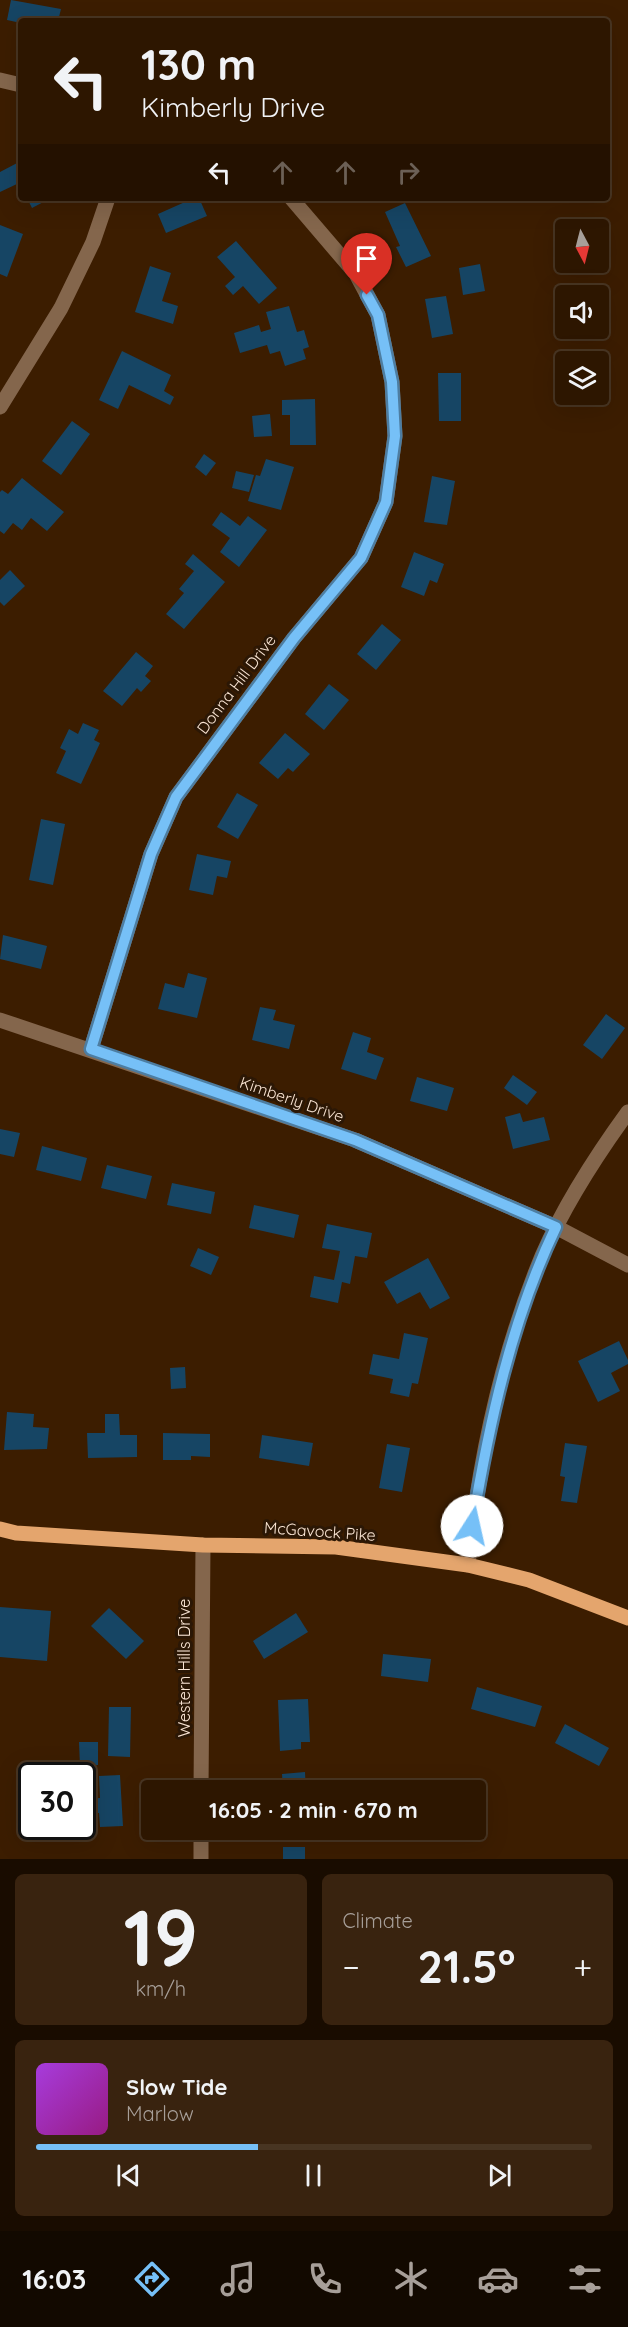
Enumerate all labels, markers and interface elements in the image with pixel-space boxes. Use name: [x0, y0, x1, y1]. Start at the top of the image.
text: 130 m: [141, 38, 256, 91]
icon: left: [42, 42, 120, 120]
text: Kimberly Drive: [141, 90, 325, 124]
icon: left: [203, 156, 236, 189]
icon: ahead: [266, 156, 299, 189]
icon: ahead: [329, 156, 362, 189]
icon: right: [392, 156, 425, 189]
north arrow: [555, 219, 609, 273]
map controls: [555, 219, 609, 405]
pin: [341, 233, 392, 295]
icon: arrive: [350, 242, 383, 275]
button: sound: [555, 285, 609, 339]
button: layers: [555, 351, 609, 405]
street label: Donna Hill Drive: [192, 630, 280, 738]
street label: Kimberly Drive: [237, 1072, 347, 1126]
position arrow: [440, 1494, 504, 1558]
street label: McGavock Pike: [264, 1517, 376, 1545]
street label: Western Hills Drive: [174, 1599, 194, 1737]
speed limit sign: 30: [18, 1762, 96, 1840]
text: 16:05 · 2 min · 670 m: [209, 1796, 418, 1824]
text: 19: [123, 1888, 198, 1986]
text: Climate: [343, 1908, 413, 1933]
text: 21.5°: [418, 1938, 515, 1994]
text: −: [343, 1946, 360, 1987]
text: +: [573, 1946, 592, 1987]
text: km/h: [135, 1976, 186, 2001]
text: Slow Tide: [126, 2073, 227, 2101]
text: Marlow: [126, 2101, 194, 2126]
icon: previous: [112, 2159, 145, 2192]
icon: pause: [297, 2159, 330, 2192]
icon: next: [483, 2159, 516, 2192]
icon: directions: [131, 2258, 173, 2300]
icon: music: [217, 2258, 259, 2300]
icon: phone: [304, 2258, 346, 2300]
icon: climate: [390, 2258, 432, 2300]
icon: car: [477, 2258, 519, 2300]
icon: filters: [564, 2258, 606, 2300]
text: 16:03: [22, 2262, 86, 2296]

